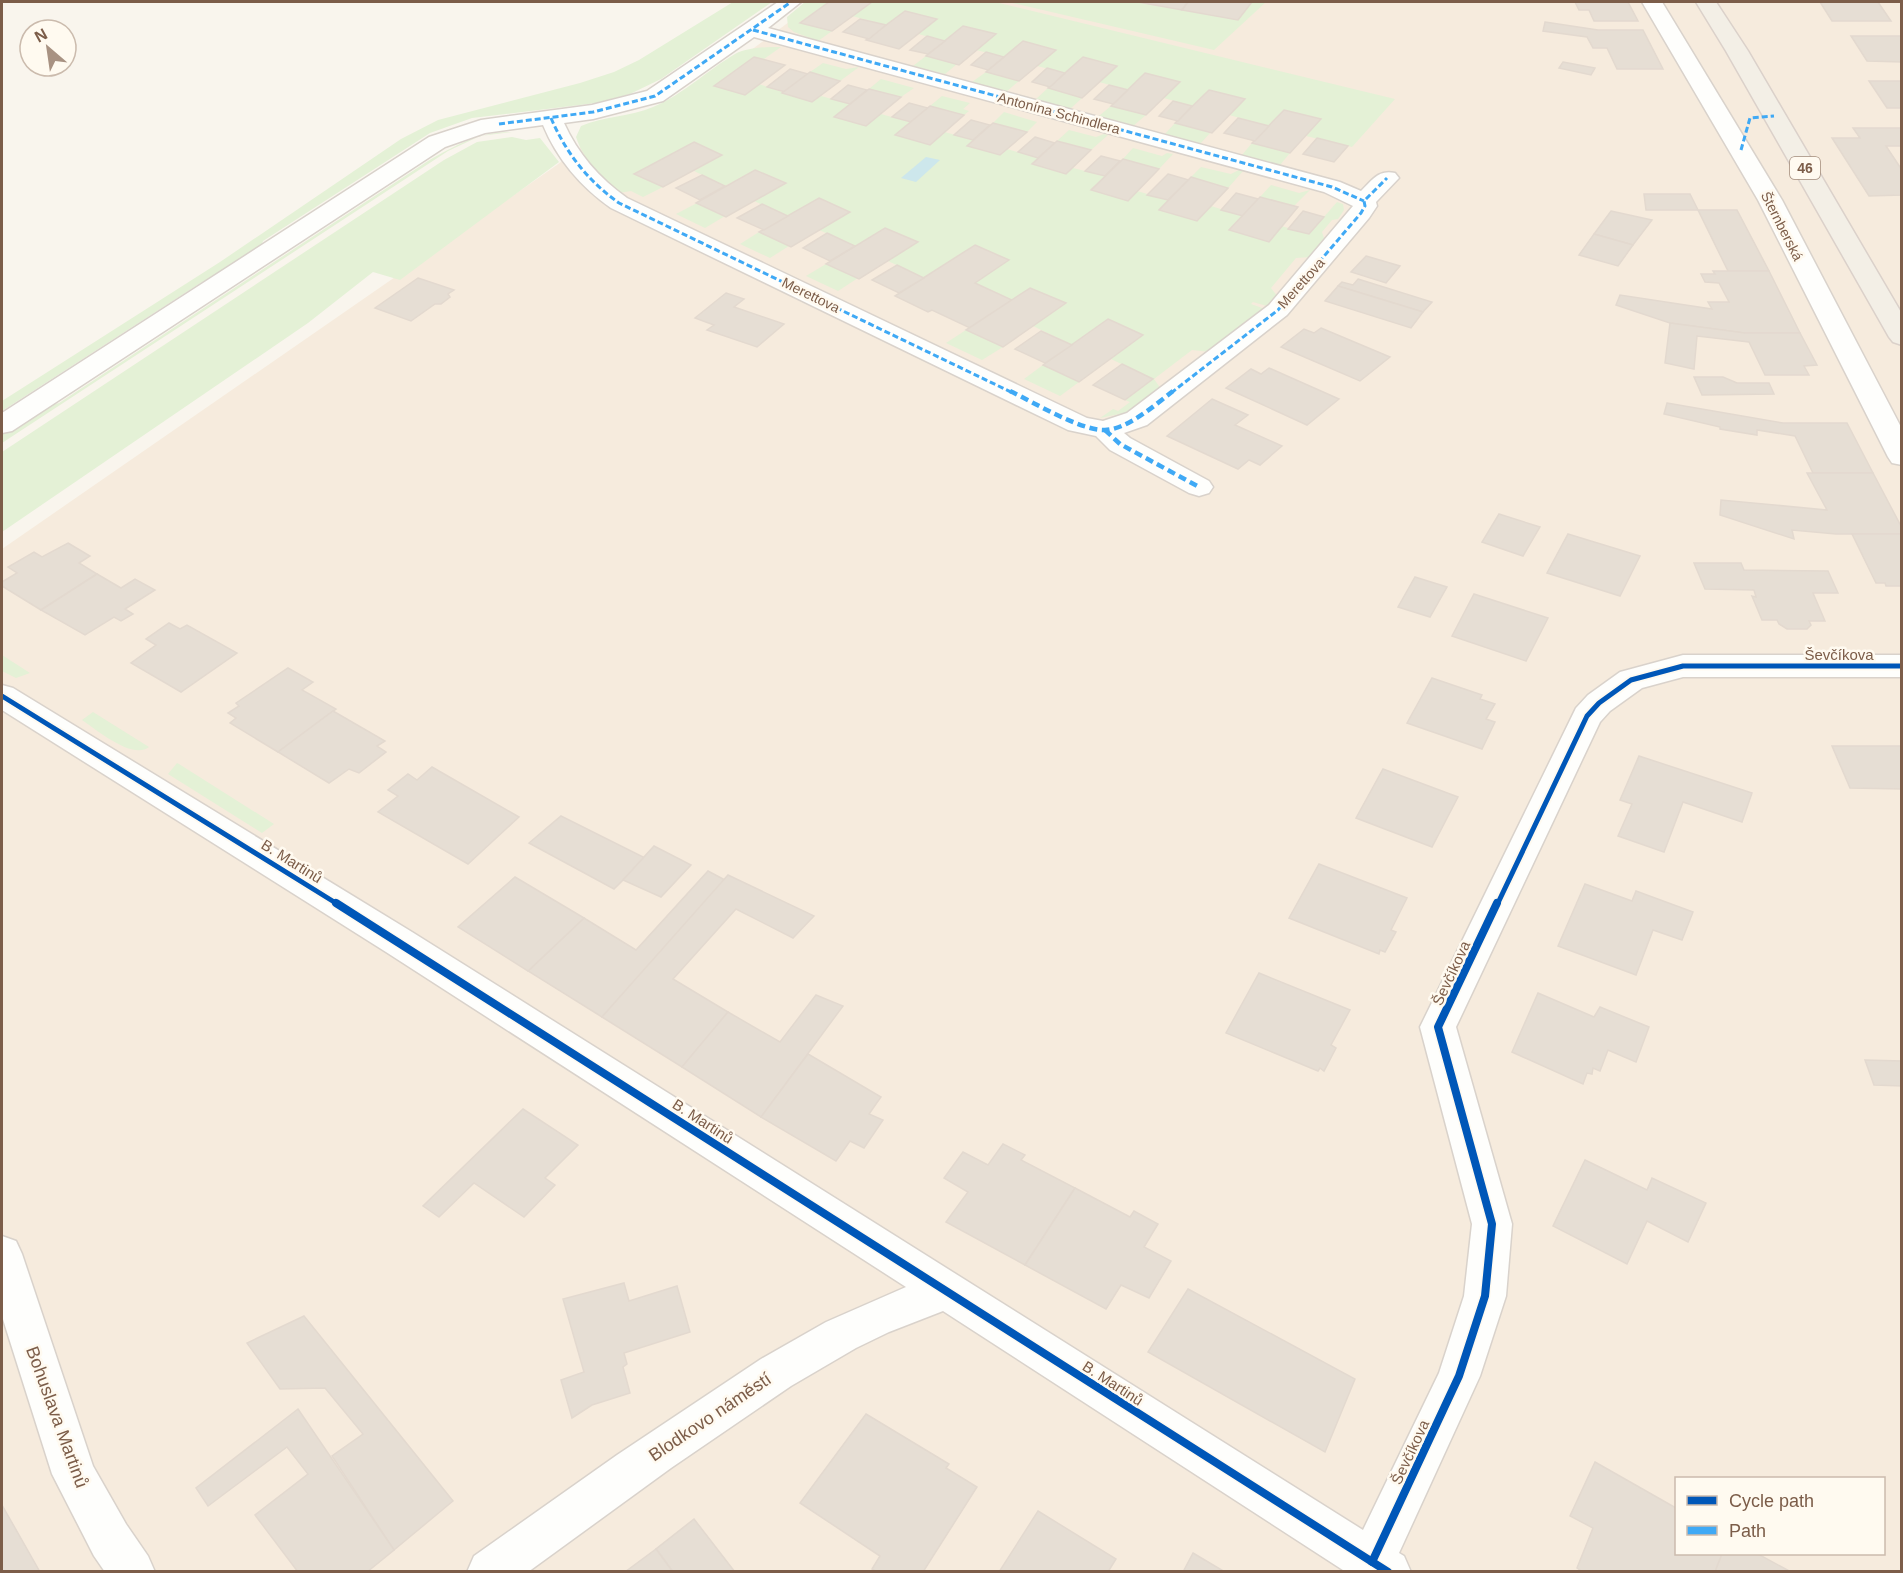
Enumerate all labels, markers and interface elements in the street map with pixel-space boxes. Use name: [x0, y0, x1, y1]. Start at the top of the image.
north arrow: [18, 18, 78, 78]
text: N: [32, 25, 50, 46]
street label: Antonína Schindlera: [996, 89, 1122, 137]
road number: 46: [1790, 157, 1820, 179]
street label: Šternberská: [1758, 189, 1806, 263]
street label: Merettova: [1274, 254, 1328, 311]
street label: Merettova: [780, 274, 843, 316]
street label: Ševčíkova: [1804, 646, 1874, 663]
street label: B. Martinů: [259, 836, 325, 886]
street label: Ševčíkova: [1429, 937, 1474, 1008]
street label: B. Martinů: [670, 1095, 736, 1147]
street label: Bohuslava Martinů: [22, 1344, 92, 1490]
street label: B. Martinů: [1080, 1357, 1146, 1409]
street label: Blodkovo náměstí: [645, 1369, 775, 1465]
street label: Ševčíkova: [1388, 1416, 1433, 1487]
legend: [1675, 1477, 1885, 1555]
text: Cycle path: [1729, 1491, 1814, 1511]
text: Path: [1729, 1521, 1766, 1541]

